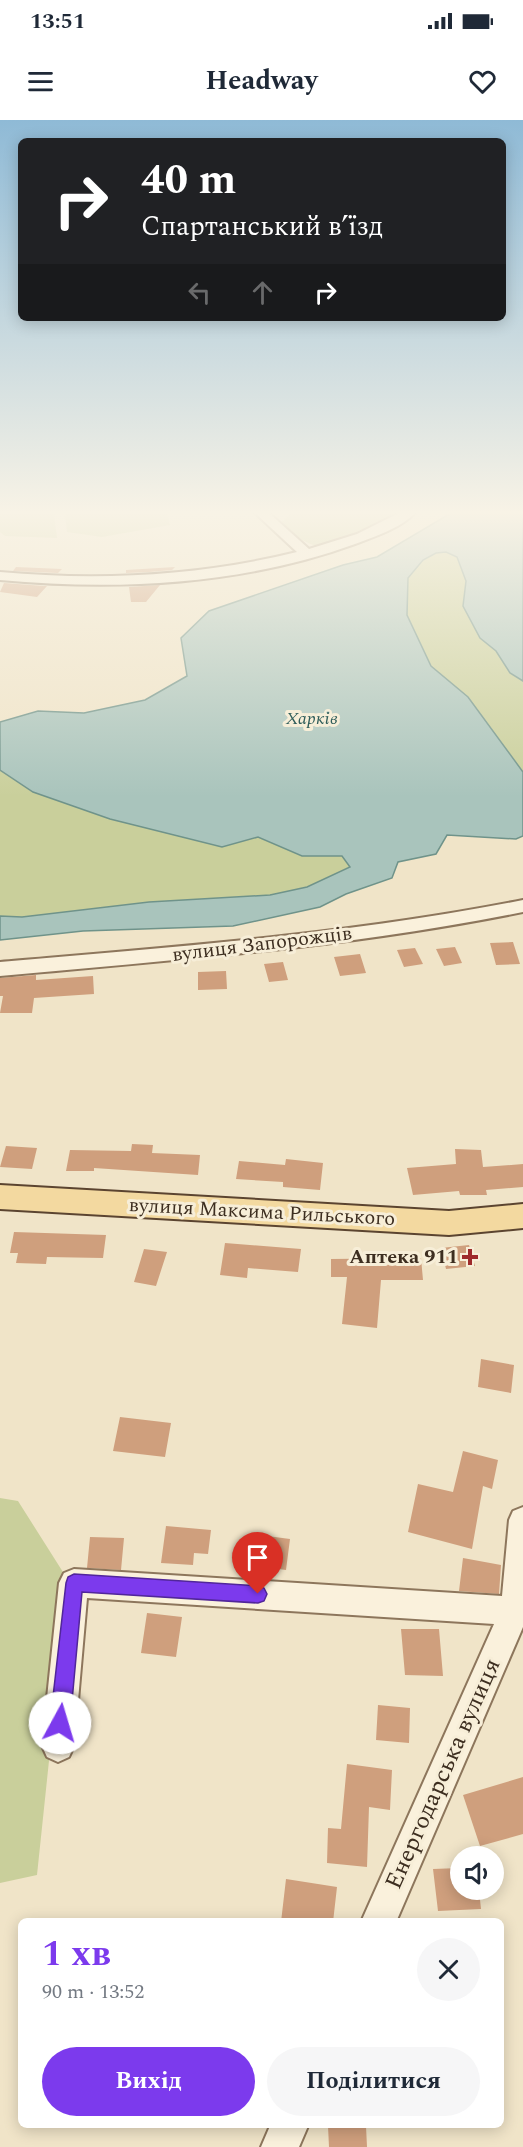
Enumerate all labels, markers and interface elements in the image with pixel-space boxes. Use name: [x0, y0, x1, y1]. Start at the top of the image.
text: 13:51: [30, 5, 85, 38]
text: Headway: [205, 60, 318, 102]
icon: menu: [24, 65, 57, 98]
icon: heart: [466, 65, 499, 98]
text: 40 m: [141, 149, 236, 212]
icon: right: [42, 162, 120, 240]
text: Спартанський в’їзд: [141, 206, 383, 248]
icon: left: [183, 276, 216, 309]
icon: ahead: [246, 276, 279, 309]
icon: right: [309, 276, 342, 309]
water label: Харків: [285, 705, 338, 732]
street label: вулиця Запорожців: [170, 918, 354, 970]
street label: вулиця Максима Рильського: [128, 1190, 396, 1234]
place label: Аптека 911: [349, 1242, 458, 1272]
marker: Аптека 911: [463, 1250, 477, 1264]
pin: [232, 1532, 283, 1594]
icon: arrive: [241, 1541, 274, 1574]
street label: Енергодарська вулиця: [376, 1653, 510, 1895]
position arrow: [28, 1691, 92, 1755]
map controls: [450, 1846, 504, 1900]
button: sound: [450, 1846, 504, 1900]
text: 1 хв: [42, 1927, 111, 1982]
button: close: [417, 1938, 480, 2001]
text: 90 m · 13:52: [42, 1977, 144, 2007]
button: Вихід: [42, 2047, 255, 2116]
button: Поділитися: [267, 2047, 480, 2116]

